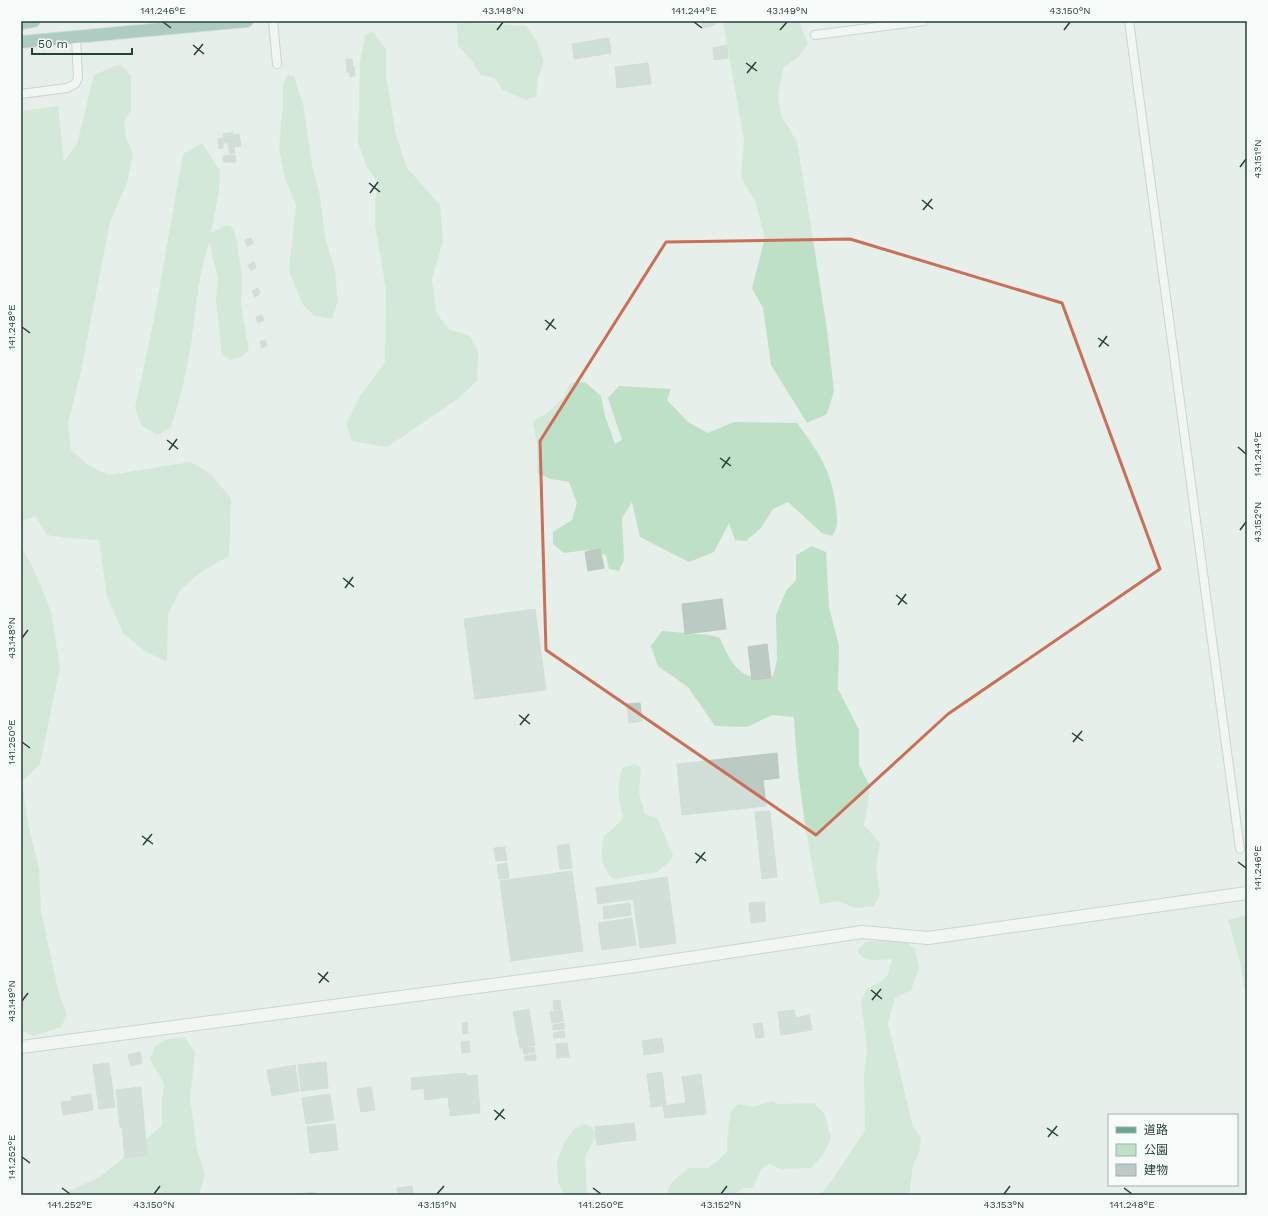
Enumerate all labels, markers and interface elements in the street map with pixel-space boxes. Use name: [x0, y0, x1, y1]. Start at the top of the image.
text: 141.246°E: [140, 5, 186, 16]
text: 43.148°N: [482, 5, 524, 16]
text: 141.244°E: [671, 5, 717, 16]
text: 43.149°N: [766, 5, 808, 16]
text: 43.150°N: [1049, 5, 1091, 16]
scale bar: [32, 30, 132, 56]
text: 50 m: [38, 37, 68, 51]
text: 43.151°N: [1252, 140, 1263, 178]
text: 141.248°E: [6, 304, 17, 350]
text: 141.244°E: [1252, 431, 1263, 477]
text: 43.152°N: [1252, 502, 1263, 542]
text: 43.148°N: [6, 617, 17, 659]
text: 141.250°E: [6, 719, 17, 765]
text: 141.246°E: [1252, 845, 1263, 891]
text: 43.149°N: [6, 980, 17, 1022]
legend: [1108, 1114, 1238, 1186]
text: 道路: [1144, 1123, 1168, 1137]
text: 141.252°E: [6, 1135, 17, 1179]
text: 公園: [1144, 1143, 1168, 1157]
text: 建物: [1144, 1163, 1168, 1177]
text: 141.252°E: [48, 1199, 92, 1210]
text: 43.150°N: [133, 1199, 175, 1210]
text: 43.151°N: [418, 1199, 456, 1210]
text: 141.250°E: [578, 1199, 624, 1210]
text: 43.152°N: [701, 1199, 741, 1210]
text: 43.153°N: [984, 1199, 1024, 1210]
text: 141.248°E: [1109, 1199, 1155, 1210]

